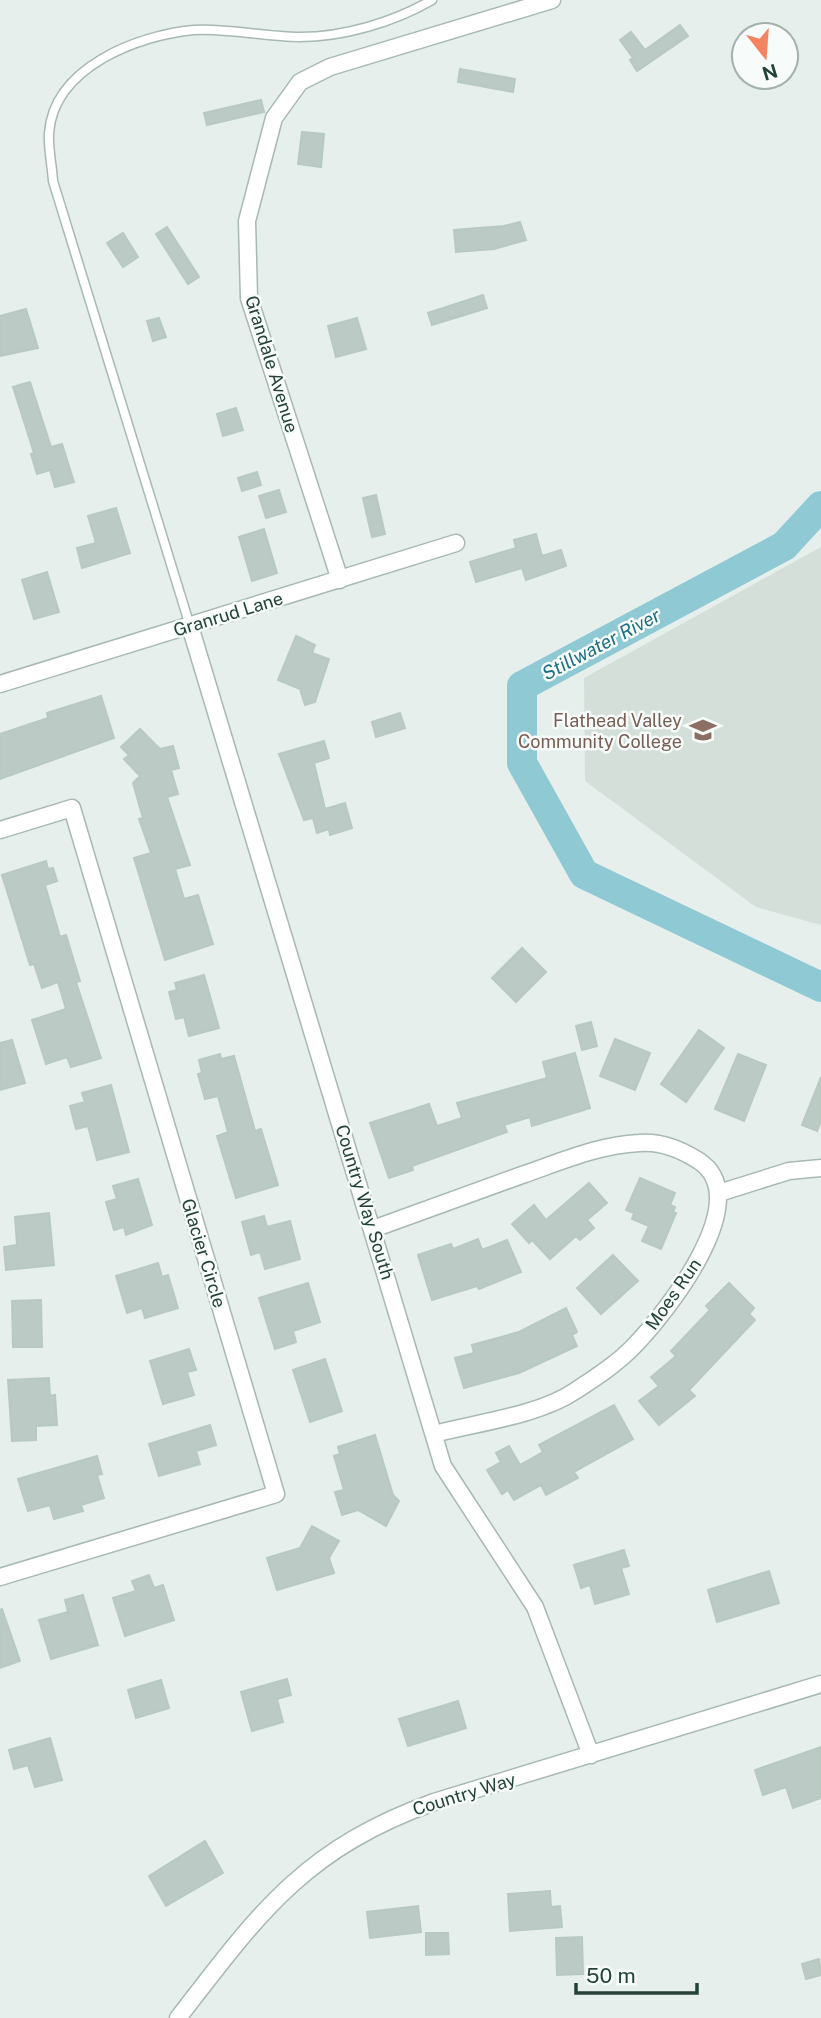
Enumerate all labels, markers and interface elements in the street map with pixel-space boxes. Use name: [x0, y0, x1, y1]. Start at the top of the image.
north arrow: [730, 21, 800, 91]
text: N: [760, 60, 780, 85]
street label: Grandale Avenue: [241, 293, 303, 435]
street label: Granrud Lane: [171, 587, 285, 641]
water label: Stillwater River: [538, 603, 665, 684]
place label: Flathead Valley Community College: [518, 710, 682, 752]
school or university icon: Flathead Valley Community College: [688, 715, 718, 745]
street label: Country Way South: [331, 1122, 399, 1282]
street label: Glacier Circle: [177, 1196, 231, 1310]
street label: Moes Run: [641, 1254, 705, 1334]
street label: Country Way: [410, 1768, 518, 1820]
scale bar: [576, 1952, 697, 1996]
text: 50 m: [586, 1963, 636, 1988]

